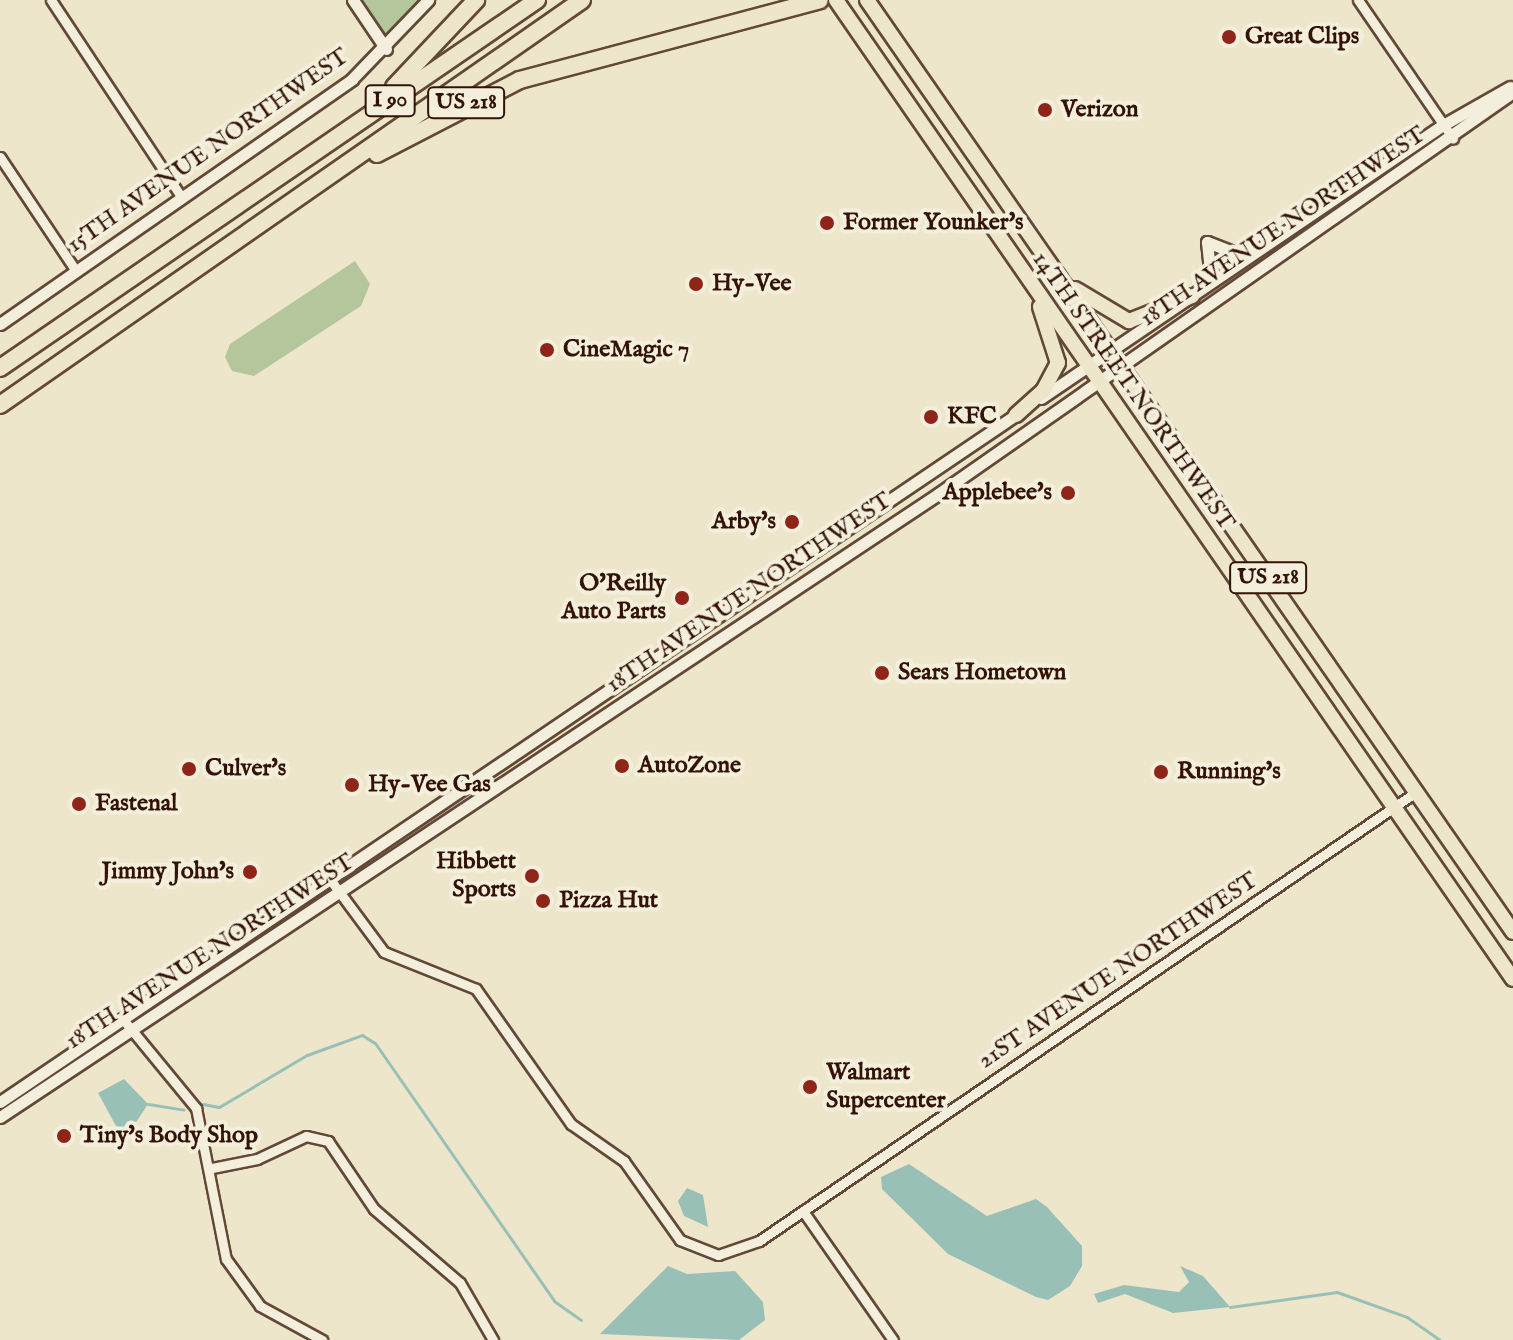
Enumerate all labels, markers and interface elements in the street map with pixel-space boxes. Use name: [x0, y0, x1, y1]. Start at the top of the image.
place label: Great Clips: [1245, 23, 1359, 51]
marker: Great Clips: [1220, 28, 1238, 46]
street label: 15TH AVENUE NORTHWEST: [62, 43, 354, 259]
road number: I 90: [364, 83, 416, 119]
road number: US 218: [426, 85, 506, 121]
place label: Verizon: [1061, 96, 1138, 124]
marker: Verizon: [1036, 101, 1054, 119]
street label: 18TH AVENUE NORTHWEST: [1135, 121, 1431, 333]
place label: Former Younker's: [843, 209, 1024, 237]
marker: Former Younker's: [818, 214, 836, 232]
street label: 14TH STREET NORTHWEST: [1026, 246, 1240, 536]
place label: Hy-Vee: [712, 270, 792, 298]
marker: Hy-Vee: [687, 275, 705, 293]
place label: CineMagic 7: [563, 336, 689, 364]
marker: CineMagic 7: [538, 341, 556, 359]
place label: KFC: [947, 403, 997, 431]
marker: KFC: [922, 408, 940, 426]
place label: Applebee's: [943, 479, 1052, 507]
marker: Applebee's: [1059, 484, 1077, 502]
street label: 18TH AVENUE NORTHWEST: [601, 487, 897, 699]
place label: Arby's: [712, 508, 776, 536]
marker: Arby's: [783, 513, 801, 531]
road number: US 218: [1228, 560, 1308, 596]
place label: O'Reilly Auto Parts: [561, 570, 666, 626]
marker: O'Reilly Auto Parts: [673, 589, 691, 607]
place label: Sears Hometown: [898, 659, 1066, 687]
marker: Sears Hometown: [873, 664, 891, 682]
place label: AutoZone: [638, 752, 741, 780]
place label: Culver's: [205, 755, 286, 783]
marker: AutoZone: [613, 757, 631, 775]
place label: Running's: [1177, 758, 1281, 786]
marker: Culver's: [180, 760, 198, 778]
marker: Running's: [1152, 763, 1170, 781]
place label: Hy-Vee Gas: [368, 771, 491, 799]
marker: Hy-Vee Gas: [343, 776, 361, 794]
place label: Fastenal: [95, 790, 178, 818]
marker: Fastenal: [70, 795, 88, 813]
street label: 18TH AVENUE NORTHWEST: [61, 848, 359, 1056]
place label: Hibbett Sports: [436, 848, 516, 904]
place label: Jimmy John's: [102, 858, 234, 886]
marker: Jimmy John's: [241, 863, 259, 881]
marker: Hibbett Sports: [523, 867, 541, 885]
street label: 21ST AVENUE NORTHWEST: [973, 867, 1263, 1075]
place label: Pizza Hut: [559, 887, 658, 915]
marker: Pizza Hut: [534, 892, 552, 910]
place label: Walmart Supercenter: [826, 1059, 946, 1115]
marker: Walmart Supercenter: [801, 1078, 819, 1096]
place label: Tiny's Body Shop: [80, 1122, 258, 1150]
marker: Tiny's Body Shop: [55, 1127, 73, 1145]

